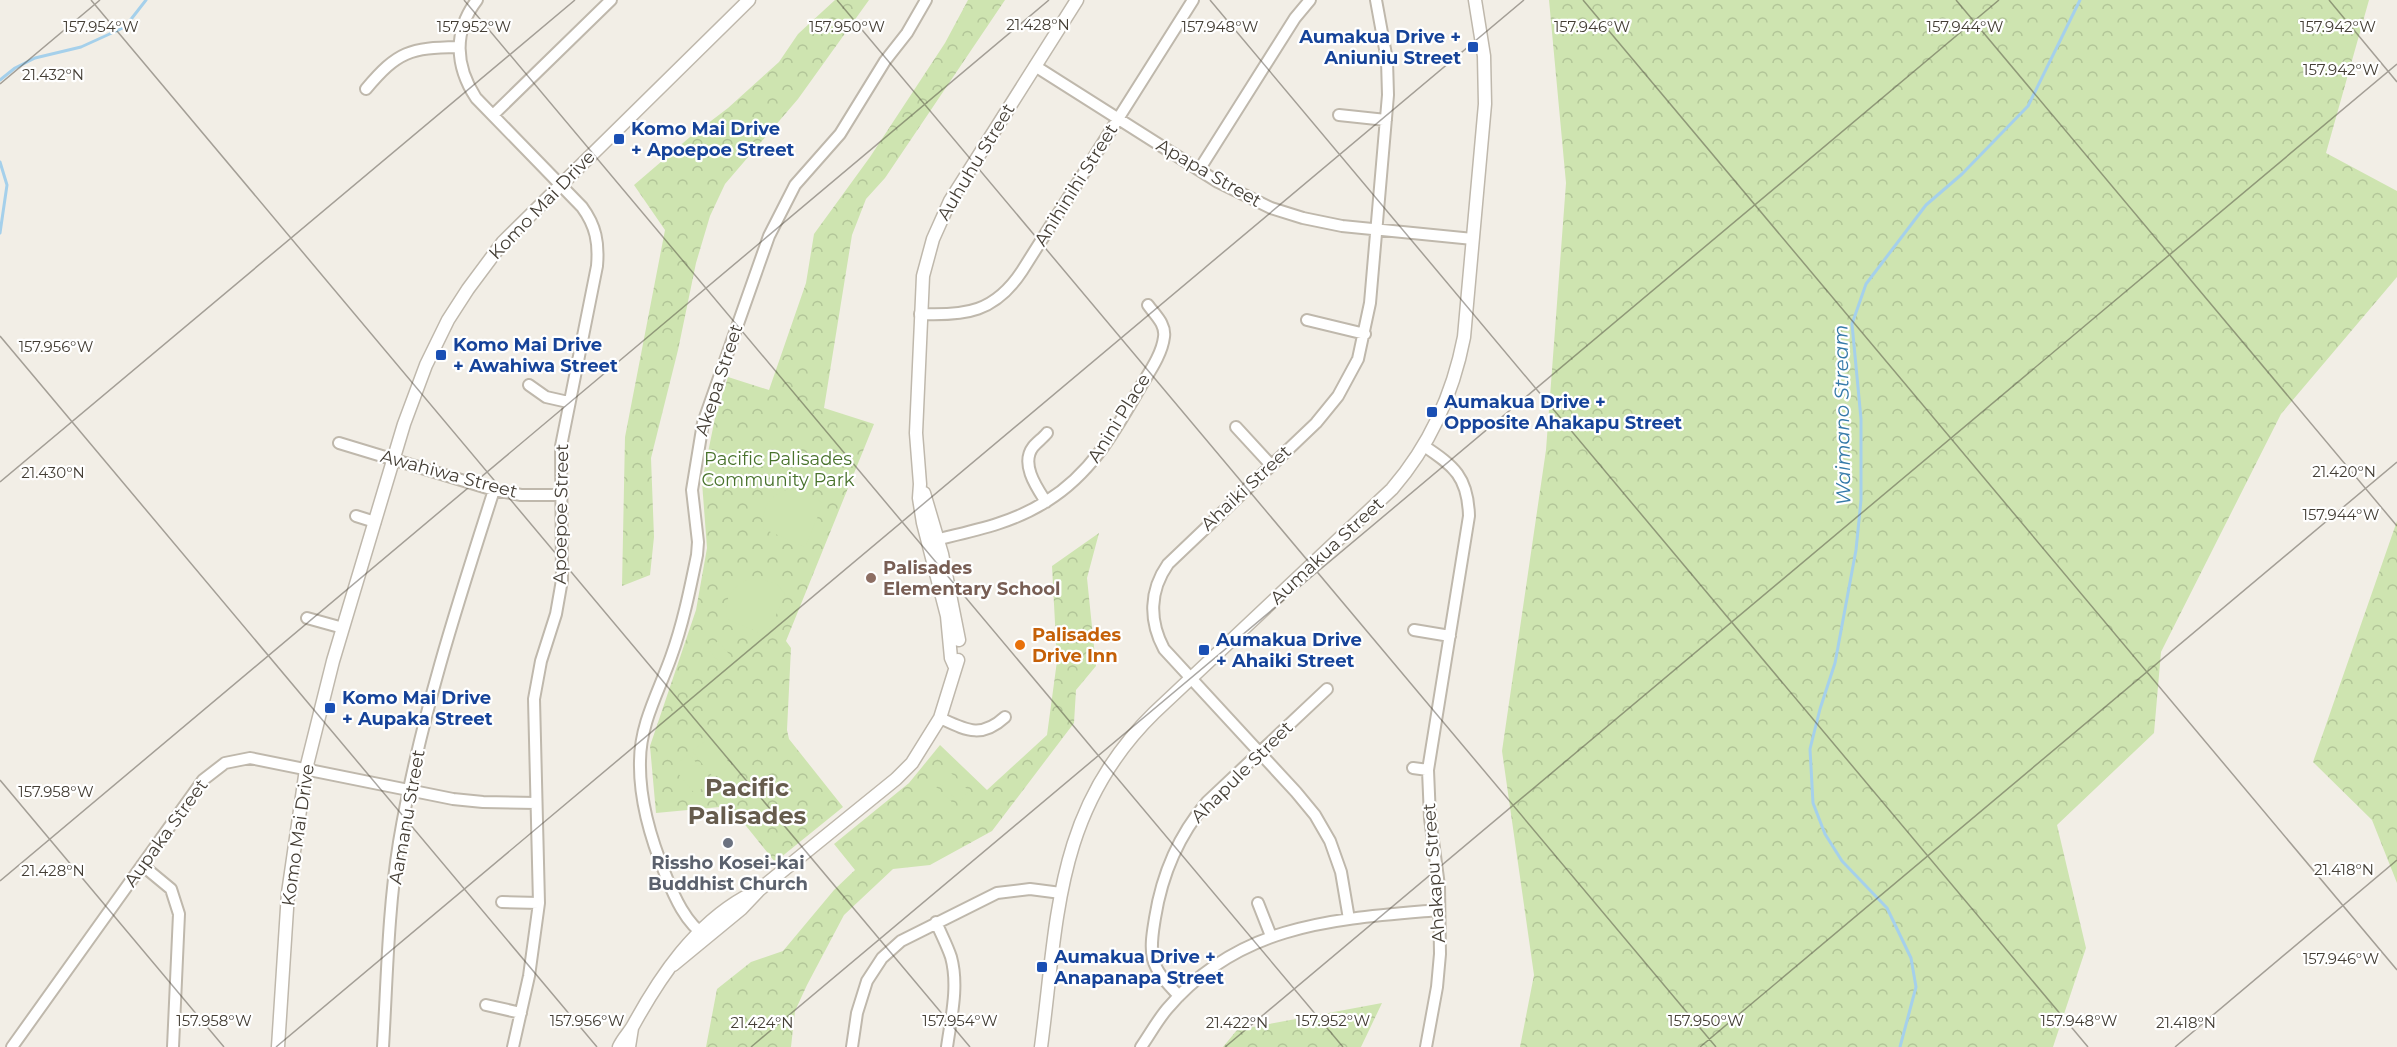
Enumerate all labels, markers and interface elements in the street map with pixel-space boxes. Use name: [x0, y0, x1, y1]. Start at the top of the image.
text: 21.428°N: [1006, 15, 1070, 34]
text: 157.954°W: [63, 17, 139, 36]
text: 157.952°W: [437, 17, 512, 36]
text: 157.950°W: [809, 17, 885, 36]
text: 157.948°W: [1181, 17, 1259, 36]
text: 157.946°W: [1554, 17, 1630, 36]
text: 157.944°W: [1927, 17, 2004, 36]
text: 157.942°W: [2300, 17, 2376, 36]
place label: Aumakua Drive + Aniuniu Street: [1298, 26, 1461, 69]
marker: Aumakua Drive + Aniuniu Street: [1466, 40, 1480, 54]
text: 157.942°W: [2303, 60, 2379, 79]
text: 21.432°N: [22, 65, 84, 84]
street label: Auhuhu Street: [932, 100, 1020, 224]
place label: Komo Mai Drive + Apoepoe Street: [631, 118, 795, 161]
street label: Anihinihi Street: [1030, 120, 1122, 250]
marker: Komo Mai Drive + Apoepoe Street: [612, 132, 626, 146]
street label: Apapa Street: [1153, 134, 1265, 212]
street label: Komo Mai Drive: [484, 146, 600, 264]
street label: Akepa Street: [691, 321, 747, 439]
water label: Waimano Stream: [1828, 324, 1856, 506]
place label: Komo Mai Drive + Awahiwa Street: [453, 334, 618, 377]
text: 157.956°W: [19, 337, 94, 356]
marker: Komo Mai Drive + Awahiwa Street: [434, 348, 448, 362]
street label: Anini Place: [1083, 369, 1155, 467]
place label: Aumakua Drive + Opposite Ahakapu Street: [1443, 391, 1682, 434]
marker: Aumakua Drive + Opposite Ahakapu Street: [1425, 405, 1439, 419]
street label: Ahaiki Street: [1196, 441, 1296, 535]
street label: Apoepoe Street: [549, 443, 573, 585]
street label: Awahiwa Street: [378, 445, 520, 503]
park label: Pacific Palisades Community Park: [701, 448, 855, 491]
text: 21.420°N: [2312, 462, 2376, 481]
text: 21.430°N: [21, 463, 85, 482]
street label: Aumakua Street: [1266, 493, 1388, 609]
text: 157.944°W: [2303, 505, 2380, 524]
place label: Palisades Elementary School: [883, 557, 1060, 600]
marker: Palisades Elementary School: [864, 571, 878, 585]
place label: Palisades Drive Inn: [1032, 624, 1121, 667]
place label: Aumakua Drive + Ahaiki Street: [1215, 629, 1362, 672]
marker: Palisades Drive Inn: [1013, 638, 1027, 652]
marker: Aumakua Drive + Ahaiki Street: [1197, 643, 1211, 657]
place label: Komo Mai Drive + Aupaka Street: [342, 687, 493, 730]
marker: Komo Mai Drive + Aupaka Street: [323, 701, 337, 715]
street label: Ahapule Street: [1187, 717, 1297, 827]
street label: Aamanu Street: [384, 748, 430, 886]
street label: Komo Mai Drive: [277, 762, 319, 907]
district label: Pacific Palisades: [688, 773, 807, 830]
street label: Aupaka Street: [120, 775, 212, 891]
text: 157.958°W: [18, 782, 94, 801]
street label: Ahakapu Street: [1418, 802, 1450, 944]
marker: Rissho Kosei-kai Buddhist Church: [721, 836, 735, 850]
place label: Rissho Kosei-kai Buddhist Church: [648, 852, 808, 895]
text: 21.418°N: [2314, 860, 2374, 879]
text: 21.428°N: [21, 861, 85, 880]
place label: Aumakua Drive + Anapanapa Street: [1053, 946, 1224, 989]
text: 157.946°W: [2303, 949, 2379, 968]
marker: Aumakua Drive + Anapanapa Street: [1035, 960, 1049, 974]
text: 157.958°W: [176, 1011, 252, 1030]
text: 157.956°W: [550, 1011, 625, 1030]
text: 157.954°W: [922, 1011, 998, 1030]
text: 157.952°W: [1296, 1011, 1371, 1030]
text: 157.950°W: [1668, 1011, 1744, 1030]
text: 157.948°W: [2040, 1011, 2118, 1030]
text: 21.424°N: [731, 1013, 793, 1032]
text: 21.422°N: [1206, 1013, 1268, 1032]
text: 21.418°N: [2156, 1013, 2216, 1032]

